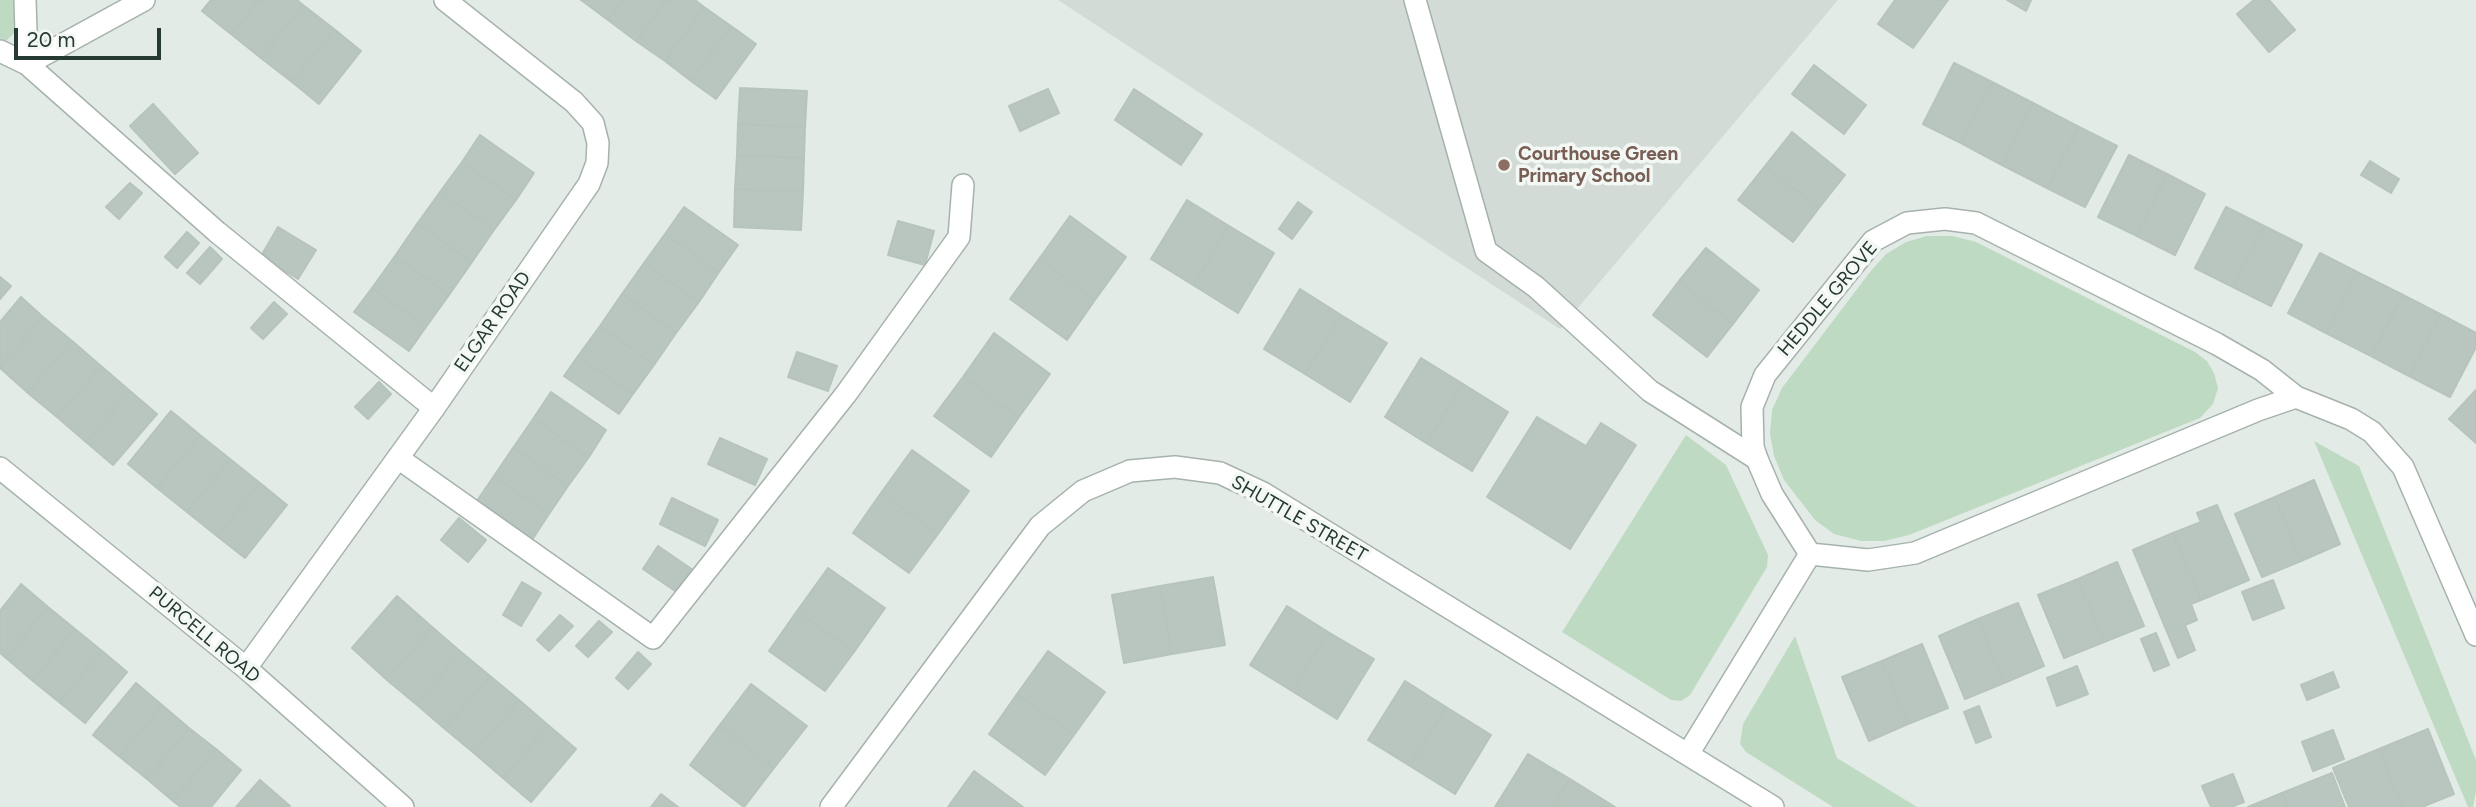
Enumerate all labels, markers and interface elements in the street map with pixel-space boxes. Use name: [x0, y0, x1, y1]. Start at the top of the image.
scale bar: [18, 14, 164, 58]
text: 20 m: [27, 27, 75, 52]
place label: Courthouse Green Primary School: [1518, 143, 1678, 187]
marker: Courthouse Green Primary School: [1496, 157, 1512, 173]
street label: HEDDLE GROVE: [1773, 237, 1883, 361]
street label: ELGAR ROAD: [450, 267, 536, 377]
street label: SHUTTLE STREET: [1227, 471, 1371, 567]
street label: PURCELL ROAD: [144, 582, 264, 688]

